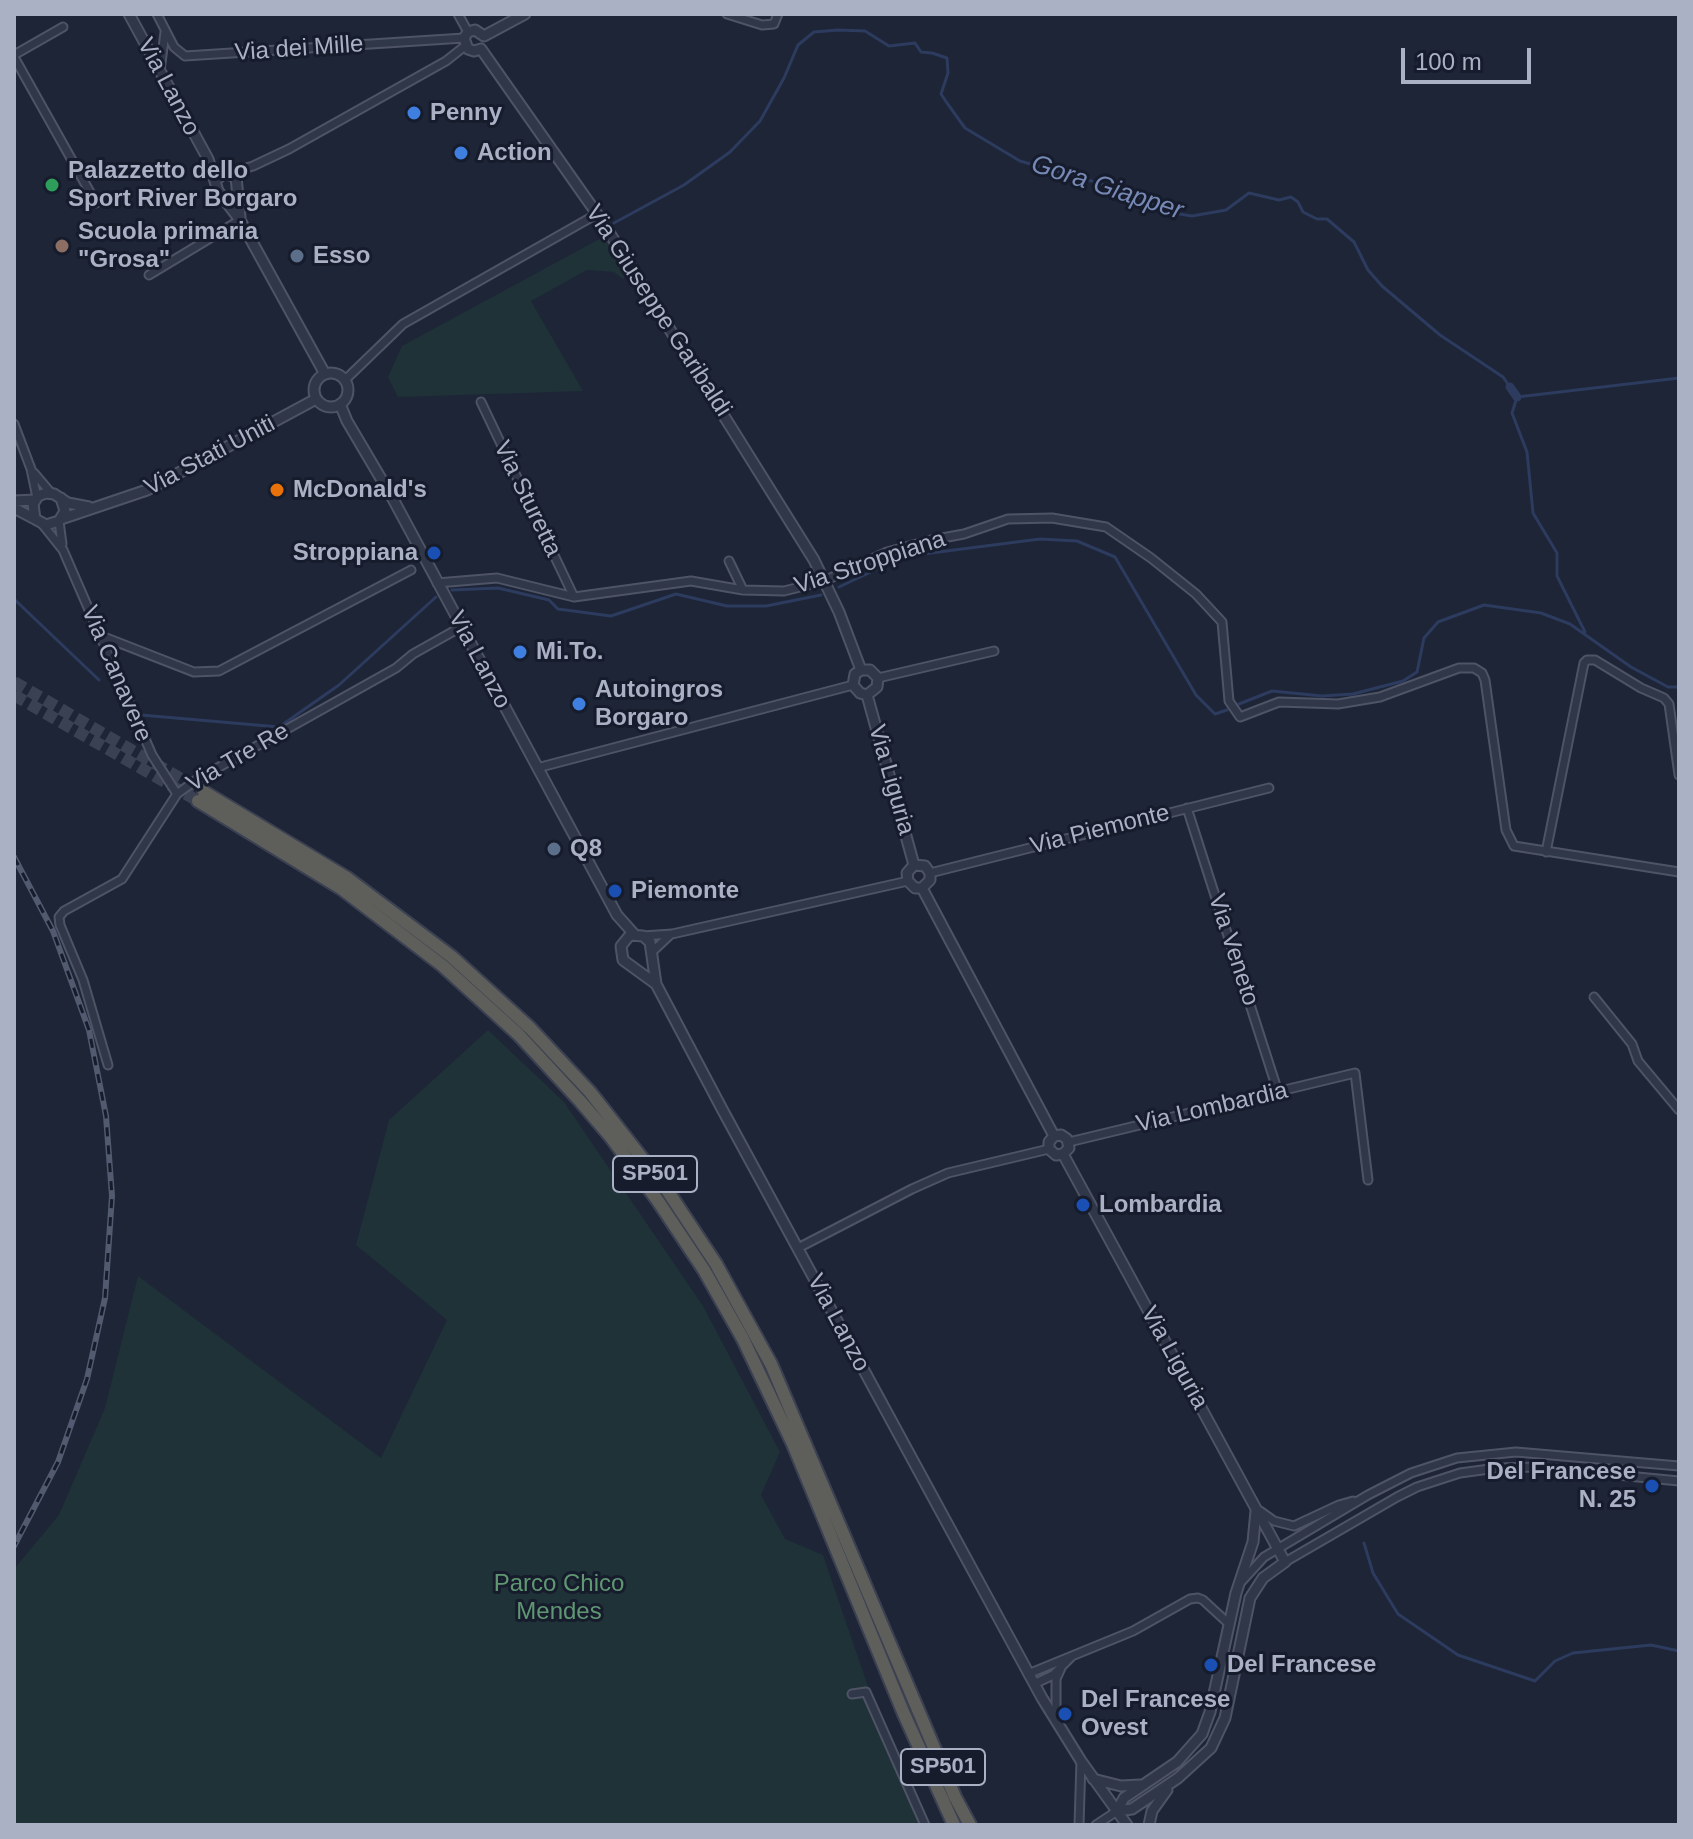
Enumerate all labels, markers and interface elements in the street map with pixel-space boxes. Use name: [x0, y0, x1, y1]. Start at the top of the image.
street label: Via dei Mille: [234, 30, 364, 68]
scale bar: [1405, 32, 1535, 82]
street label: Via Lanzo: [130, 33, 206, 141]
text: 100 m: [1415, 48, 1482, 75]
place label: Penny: [430, 99, 502, 127]
marker: Penny: [405, 104, 423, 122]
place label: Action: [477, 139, 552, 167]
marker: Action: [452, 144, 470, 162]
water label: Gora Giapper: [1027, 149, 1187, 227]
place label: Palazzetto dello Sport River Borgaro: [68, 157, 297, 213]
marker: Palazzetto dello Sport River Borgaro: [43, 176, 61, 194]
street label: Via Giuseppe Garibaldi: [579, 200, 737, 422]
place label: Scuola primaria "Grosa": [78, 218, 258, 274]
marker: Scuola primaria "Grosa": [53, 237, 71, 255]
place label: Esso: [313, 242, 370, 270]
marker: Esso: [288, 247, 306, 265]
street label: Via Stati Uniti: [140, 410, 280, 502]
street label: Via Sturetta: [487, 437, 567, 561]
place label: McDonald's: [293, 476, 427, 504]
marker: McDonald's: [268, 481, 286, 499]
street label: Via Stroppiana: [791, 525, 949, 601]
place label: Stroppiana: [293, 539, 418, 567]
marker: Stroppiana: [425, 544, 443, 562]
street label: Via Canavere: [74, 602, 158, 746]
street label: Via Lanzo: [441, 606, 517, 714]
place label: Mi.To.: [536, 638, 604, 666]
marker: Mi.To.: [511, 643, 529, 661]
place label: Autoingros Borgaro: [595, 676, 723, 732]
marker: Autoingros Borgaro: [570, 695, 588, 713]
street label: Via Tre Re: [182, 717, 294, 799]
street label: Via Liguria: [862, 722, 920, 838]
street label: Via Piemonte: [1027, 799, 1173, 861]
place label: Q8: [570, 835, 602, 863]
marker: Q8: [545, 840, 563, 858]
place label: Piemonte: [631, 877, 739, 905]
marker: Piemonte: [606, 882, 624, 900]
street label: Via Veneto: [1201, 891, 1265, 1009]
street label: Via Lombardia: [1134, 1077, 1290, 1139]
road number: SP501: [613, 1156, 697, 1192]
place label: Lombardia: [1099, 1191, 1222, 1219]
marker: Lombardia: [1074, 1196, 1092, 1214]
street label: Via Lanzo: [800, 1269, 876, 1377]
street label: Via Liguria: [1134, 1302, 1214, 1414]
place label: Del Francese N. 25: [1487, 1458, 1636, 1514]
marker: Del Francese N. 25: [1643, 1477, 1661, 1495]
park label: Parco Chico Mendes: [494, 1570, 624, 1626]
place label: Del Francese: [1227, 1651, 1376, 1679]
marker: Del Francese: [1202, 1656, 1220, 1674]
place label: Del Francese Ovest: [1081, 1686, 1230, 1742]
marker: Del Francese Ovest: [1056, 1705, 1074, 1723]
road number: SP501: [901, 1749, 985, 1785]

